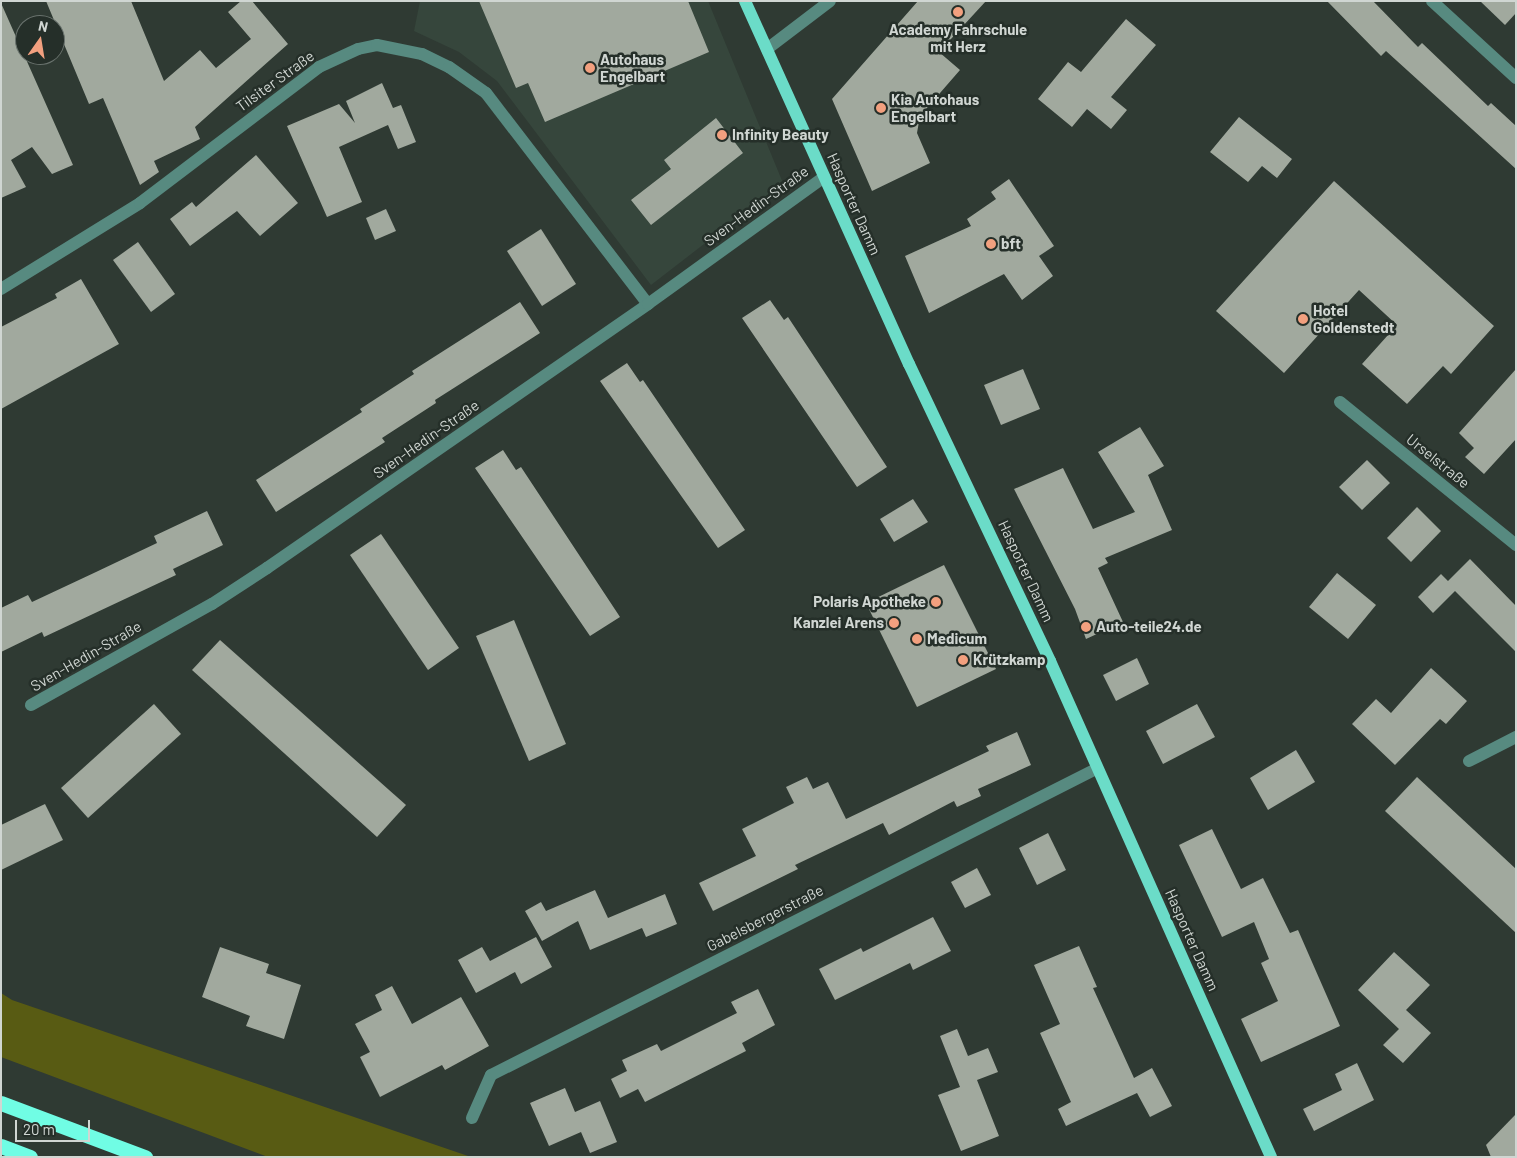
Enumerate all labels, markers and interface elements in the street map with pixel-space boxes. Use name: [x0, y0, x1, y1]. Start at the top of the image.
marker: Academy Fahrschule mit Herz: [952, 6, 964, 18]
north arrow: [15, 15, 65, 65]
text: N: [37, 17, 50, 35]
place label: Academy Fahrschule mit Herz: [889, 20, 1027, 55]
street label: Tilsiter Straße: [232, 47, 318, 115]
place label: Autohaus Engelbart: [600, 50, 665, 85]
marker: Autohaus Engelbart: [584, 62, 596, 74]
place label: Kia Autohaus Engelbart: [891, 90, 979, 125]
marker: Kia Autohaus Engelbart: [875, 102, 887, 114]
place label: Infinity Beauty: [732, 126, 829, 144]
marker: Infinity Beauty: [716, 129, 728, 141]
street label: Hasporter Damm: [823, 150, 885, 258]
street label: Sven-Hedin-Straße: [700, 162, 812, 250]
place label: bft: [1001, 235, 1021, 253]
marker: bft: [985, 238, 997, 250]
place label: Hotel Goldenstedt: [1313, 301, 1395, 336]
marker: Hotel Goldenstedt: [1297, 313, 1309, 325]
street label: Sven-Hedin-Straße: [370, 396, 482, 482]
street label: Urselstraße: [1403, 430, 1473, 492]
street label: Hasporter Damm: [995, 517, 1057, 625]
place label: Polaris Apotheke: [813, 593, 926, 611]
marker: Polaris Apotheke: [930, 596, 942, 608]
place label: Kanzlei Arens: [793, 614, 884, 632]
street label: Sven-Hedin-Straße: [27, 617, 145, 695]
marker: Kanzlei Arens: [888, 617, 900, 629]
place label: Auto-teile24.de: [1096, 618, 1202, 636]
marker: Auto-teile24.de: [1080, 621, 1092, 633]
place label: Medicum: [927, 630, 987, 648]
marker: Medicum: [911, 633, 923, 645]
place label: Krützkamp: [973, 651, 1046, 669]
marker: Krützkamp: [957, 654, 969, 666]
street label: Gabelsbergerstraße: [704, 881, 826, 955]
street label: Hasporter Damm: [1161, 886, 1223, 994]
scale bar: [18, 1110, 92, 1142]
text: 20 m: [23, 1120, 55, 1138]

